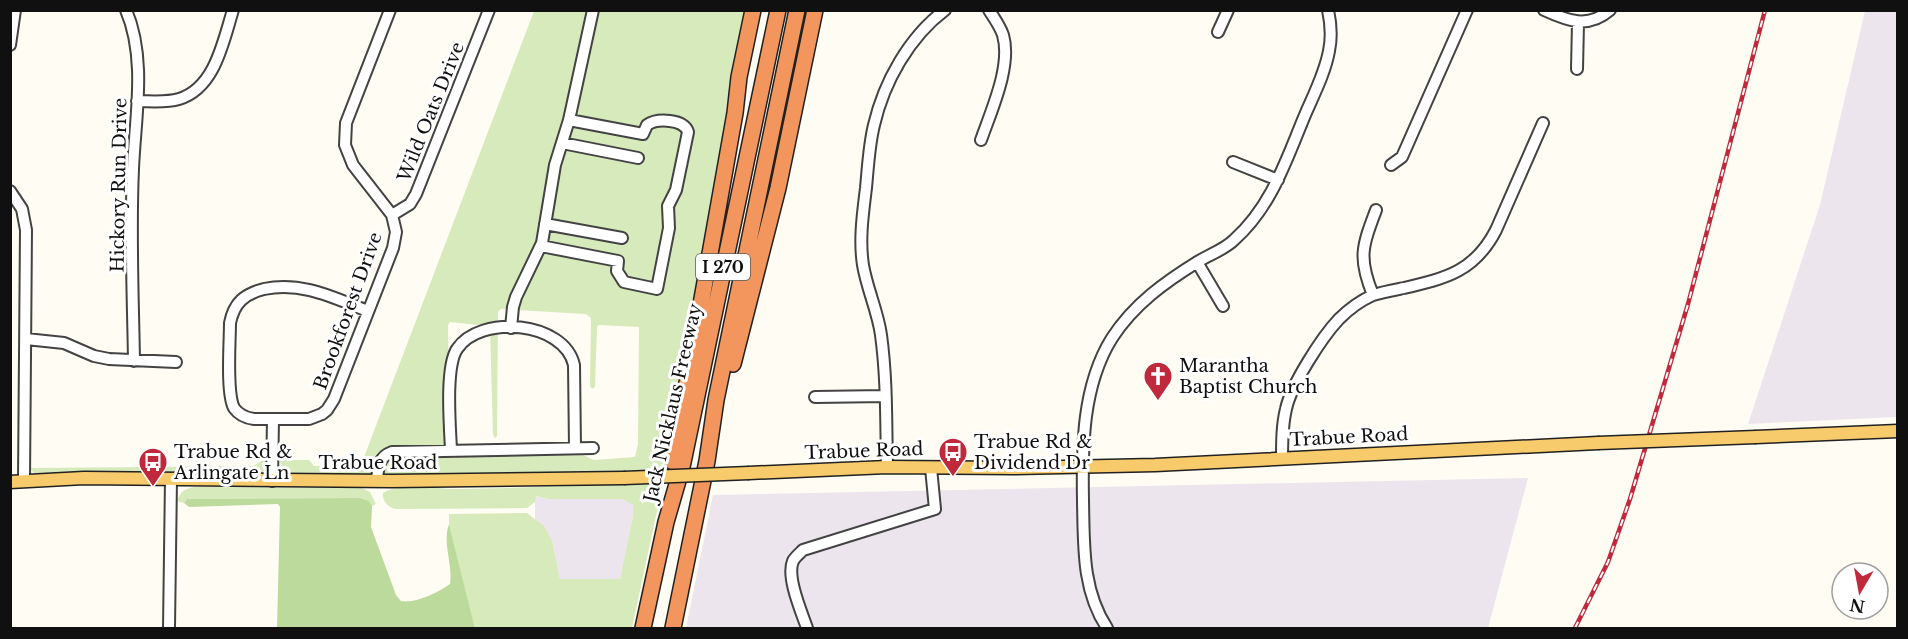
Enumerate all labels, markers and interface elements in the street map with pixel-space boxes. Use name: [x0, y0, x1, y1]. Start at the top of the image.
street label: Wild Oats Drive: [393, 39, 469, 186]
street label: Hickory Run Drive: [106, 98, 132, 272]
street label: Brookforest Drive: [309, 229, 387, 393]
road number: I 270: [696, 254, 750, 280]
street label: Jack Nicklaus Freeway: [639, 301, 707, 506]
place label: Marantha Baptist Church: [1179, 355, 1317, 398]
church icon: Marantha Baptist Church: [1142, 360, 1174, 402]
street label: Trabue Road: [1289, 423, 1409, 451]
place label: Trabue Rd & Dividend Dr: [974, 431, 1092, 474]
bus stop icon: Trabue Rd & Dividend Dr: [937, 436, 969, 478]
street label: Trabue Road: [804, 438, 924, 464]
place label: Trabue Rd & Arlingate Ln: [173, 441, 292, 484]
bus stop icon: Trabue Rd & Arlingate Ln: [137, 446, 169, 488]
street label: Trabue Road: [319, 452, 437, 474]
north arrow: [1830, 561, 1890, 621]
text: N: [1848, 595, 1867, 617]

